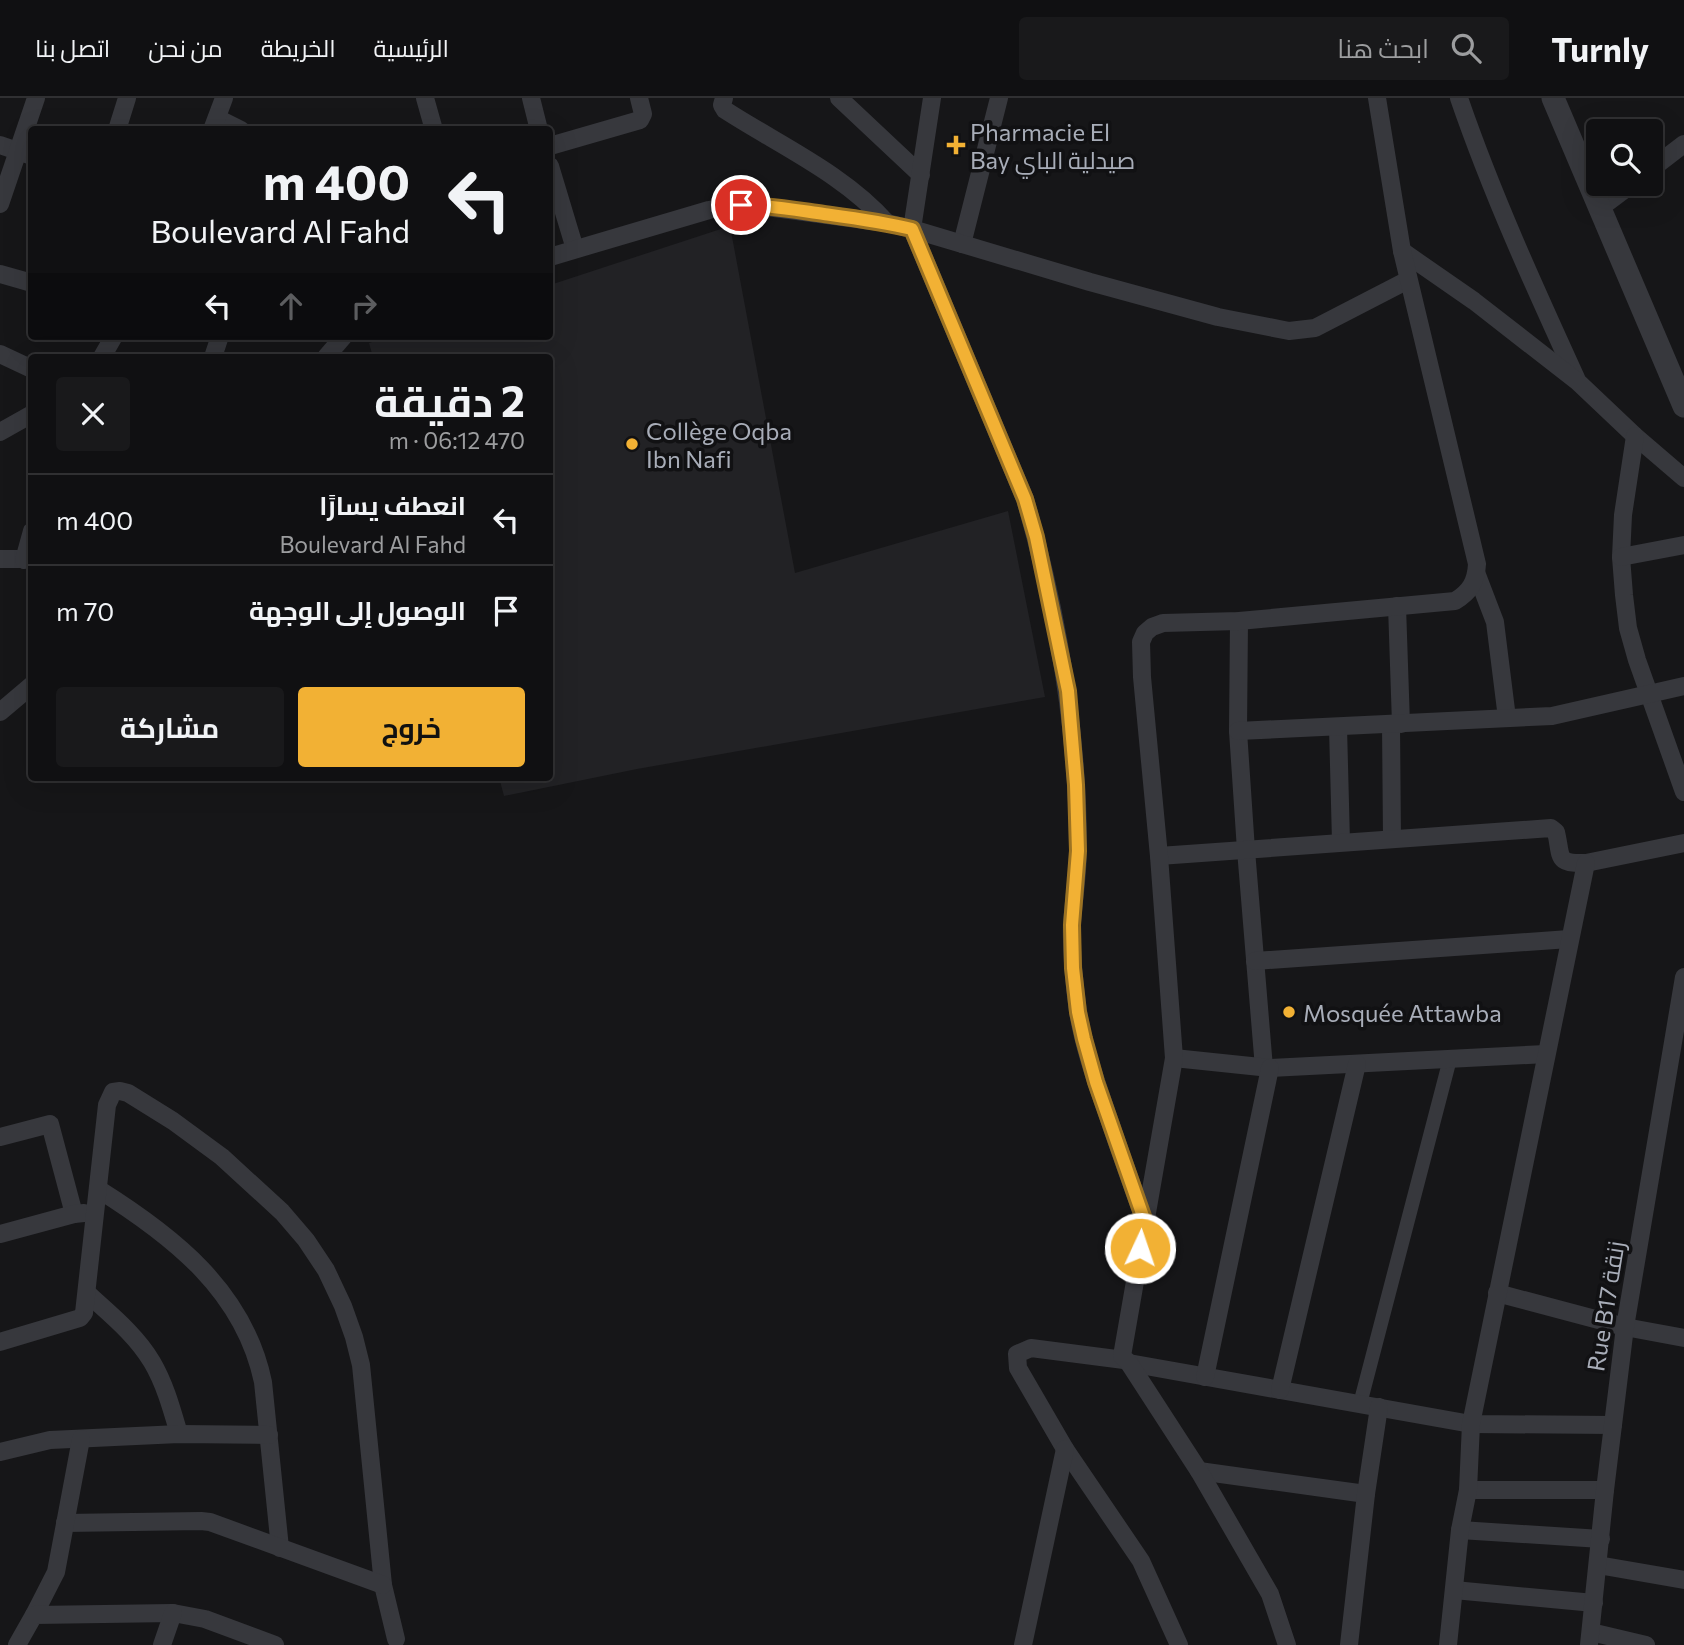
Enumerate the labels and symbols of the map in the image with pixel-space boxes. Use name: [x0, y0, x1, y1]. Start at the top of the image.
place label: Pharmacie El Bay صيدلية الباي: [970, 117, 1135, 179]
marker: Pharmacie El Bay صيدلية الباي: [948, 137, 964, 153]
pin: [711, 175, 771, 235]
place label: Collège Oqba Ibn Nafi: [646, 416, 792, 473]
marker: Collège Oqba Ibn Nafi: [624, 436, 640, 452]
place label: Mosquée Attawba: [1303, 998, 1502, 1027]
marker: Mosquée Attawba: [1281, 1004, 1297, 1020]
position arrow: [1103, 1211, 1177, 1285]
street label: Rue B17 زنقة: [1580, 1239, 1630, 1373]

